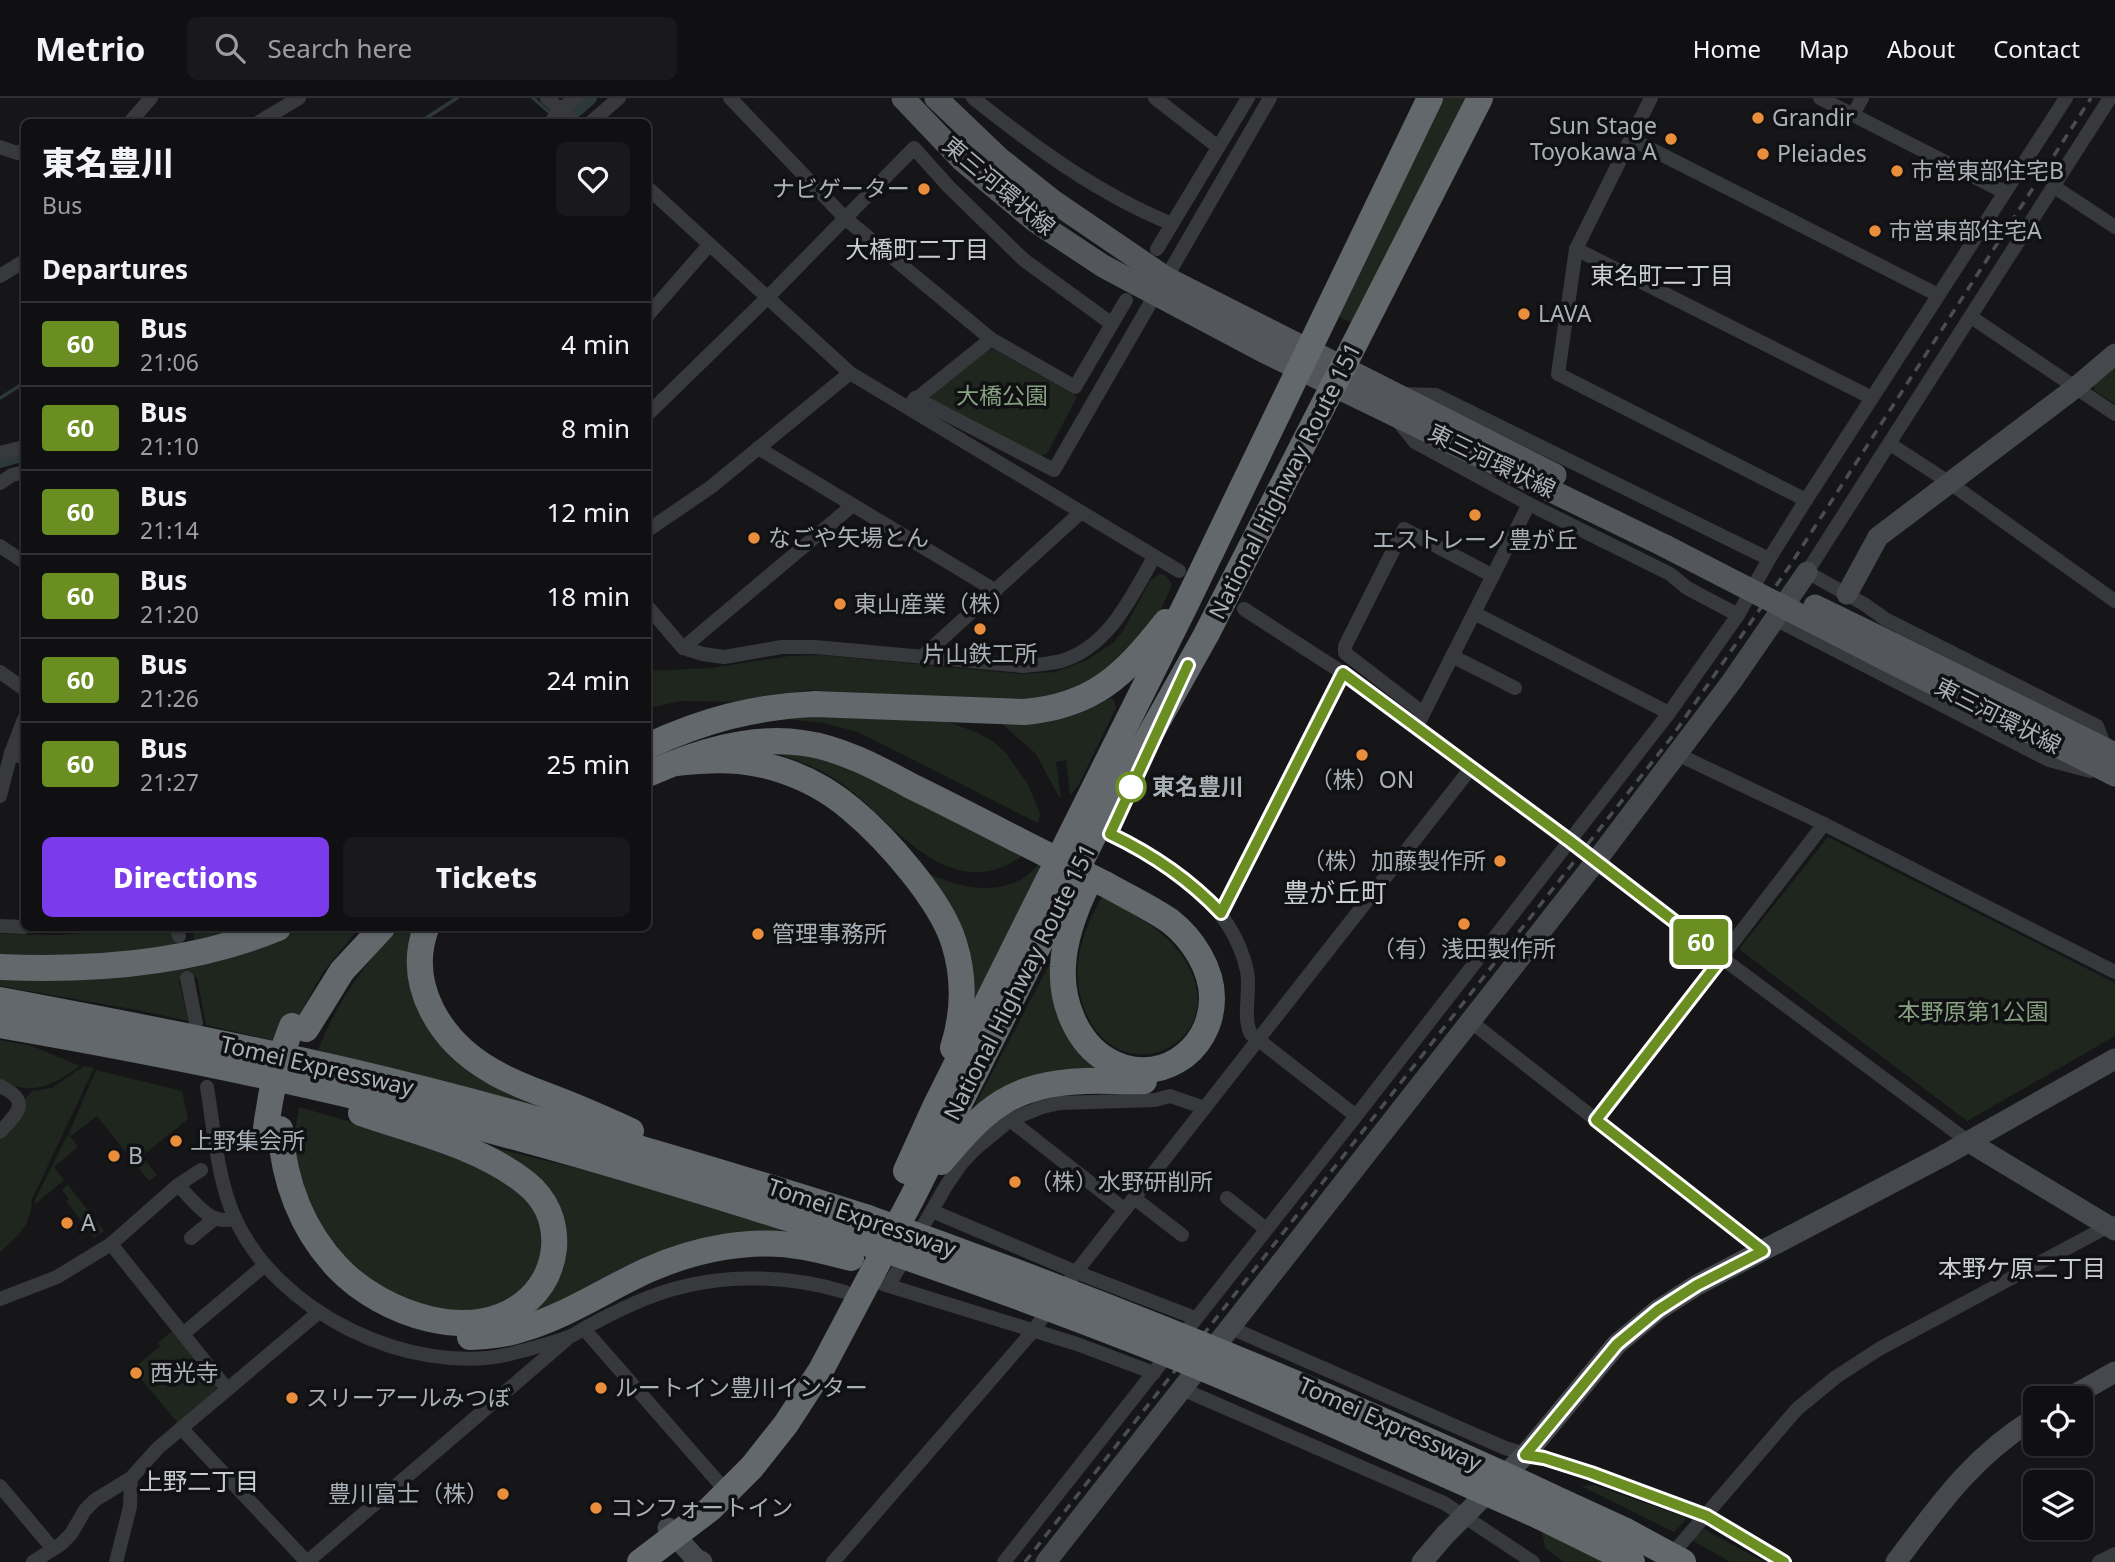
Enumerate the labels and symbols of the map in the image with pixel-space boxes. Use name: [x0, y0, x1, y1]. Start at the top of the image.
place label: Grandir: [1772, 101, 1855, 133]
place label: Sun Stage Toyokawa A: [1530, 109, 1657, 167]
marker: Grandir: [1750, 110, 1766, 126]
street label: 東三河環状線: [937, 129, 1063, 242]
marker: Sun Stage Toyokawa A: [1663, 131, 1679, 147]
place label: Pleiades: [1777, 137, 1867, 169]
marker: Pleiades: [1755, 146, 1771, 162]
place label: 市営東部住宅B: [1911, 154, 2064, 186]
marker: 市営東部住宅B: [1889, 163, 1905, 179]
place label: ナビゲーター: [772, 172, 910, 204]
marker: ナビゲーター: [916, 181, 932, 197]
place label: 市営東部住宅A: [1889, 214, 2042, 246]
marker: 市営東部住宅A: [1867, 223, 1883, 239]
district label: 大橋町二丁目: [845, 232, 989, 265]
district label: 東名町二丁目: [1590, 258, 1734, 291]
place label: LAVA: [1538, 297, 1592, 329]
marker: LAVA: [1516, 306, 1532, 322]
street label: National Highway Route 151: [1200, 337, 1368, 624]
park label: 大橋公園: [956, 379, 1048, 411]
street label: 東三河環状線: [1423, 415, 1561, 505]
marker: エストレーノ豊が丘: [1467, 507, 1483, 523]
place label: なごや矢場とん: [768, 521, 929, 553]
place label: エストレーノ豊が丘: [1372, 523, 1578, 555]
marker: なごや矢場とん: [746, 530, 762, 546]
place label: 東山産業（株）: [854, 587, 1015, 619]
marker: 東山産業（株）: [832, 596, 848, 612]
marker: 片山鉄工所: [972, 621, 988, 637]
place label: 片山鉄工所: [923, 637, 1038, 669]
street label: 東三河環状線: [1930, 670, 2067, 761]
marker: （株）ON: [1354, 747, 1370, 763]
place label: （株）ON: [1310, 763, 1414, 795]
place label: 東名豊川: [1152, 770, 1244, 802]
marker: 東名豊川: [1116, 772, 1146, 802]
street label: National Highway Route 151: [935, 838, 1103, 1125]
place label: （株）加藤製作所: [1302, 844, 1486, 876]
marker: （株）加藤製作所: [1492, 853, 1508, 869]
district label: 豊が丘町: [1283, 874, 1387, 910]
marker: （有）浅田製作所: [1456, 916, 1472, 932]
place label: 管理事務所: [772, 917, 887, 949]
line badge: 60: [1670, 919, 1732, 965]
marker: 管理事務所: [750, 926, 766, 942]
place label: （有）浅田製作所: [1372, 932, 1556, 964]
park label: 本野原第1公園: [1897, 995, 2049, 1027]
street label: Tomei Expressway: [217, 1027, 417, 1103]
place label: 上野集会所: [190, 1124, 305, 1156]
marker: 上野集会所: [168, 1133, 184, 1149]
place label: B: [128, 1139, 143, 1171]
marker: B: [106, 1148, 122, 1164]
place label: （株）水野研削所: [1029, 1165, 1213, 1197]
street label: Tomei Expressway: [764, 1170, 961, 1264]
marker: （株）水野研削所: [1007, 1174, 1023, 1190]
place label: A: [81, 1206, 96, 1238]
marker: A: [59, 1215, 75, 1231]
district label: 本野ケ原二丁目: [1938, 1251, 2106, 1284]
place label: 西光寺: [150, 1356, 219, 1388]
marker: 西光寺: [128, 1365, 144, 1381]
street label: Tomei Expressway: [1294, 1368, 1487, 1478]
place label: ルートイン豊川インター: [615, 1371, 868, 1403]
marker: ルートイン豊川インター: [593, 1380, 609, 1396]
place label: スリーアールみつぼ: [306, 1381, 511, 1413]
marker: スリーアールみつぼ: [284, 1390, 300, 1406]
district label: 上野二丁目: [139, 1464, 259, 1497]
place label: 豊川富士（株）: [328, 1477, 489, 1509]
marker: 豊川富士（株）: [495, 1486, 511, 1502]
place label: コンフォートイン: [610, 1491, 793, 1523]
marker: コンフォートイン: [588, 1500, 604, 1516]

